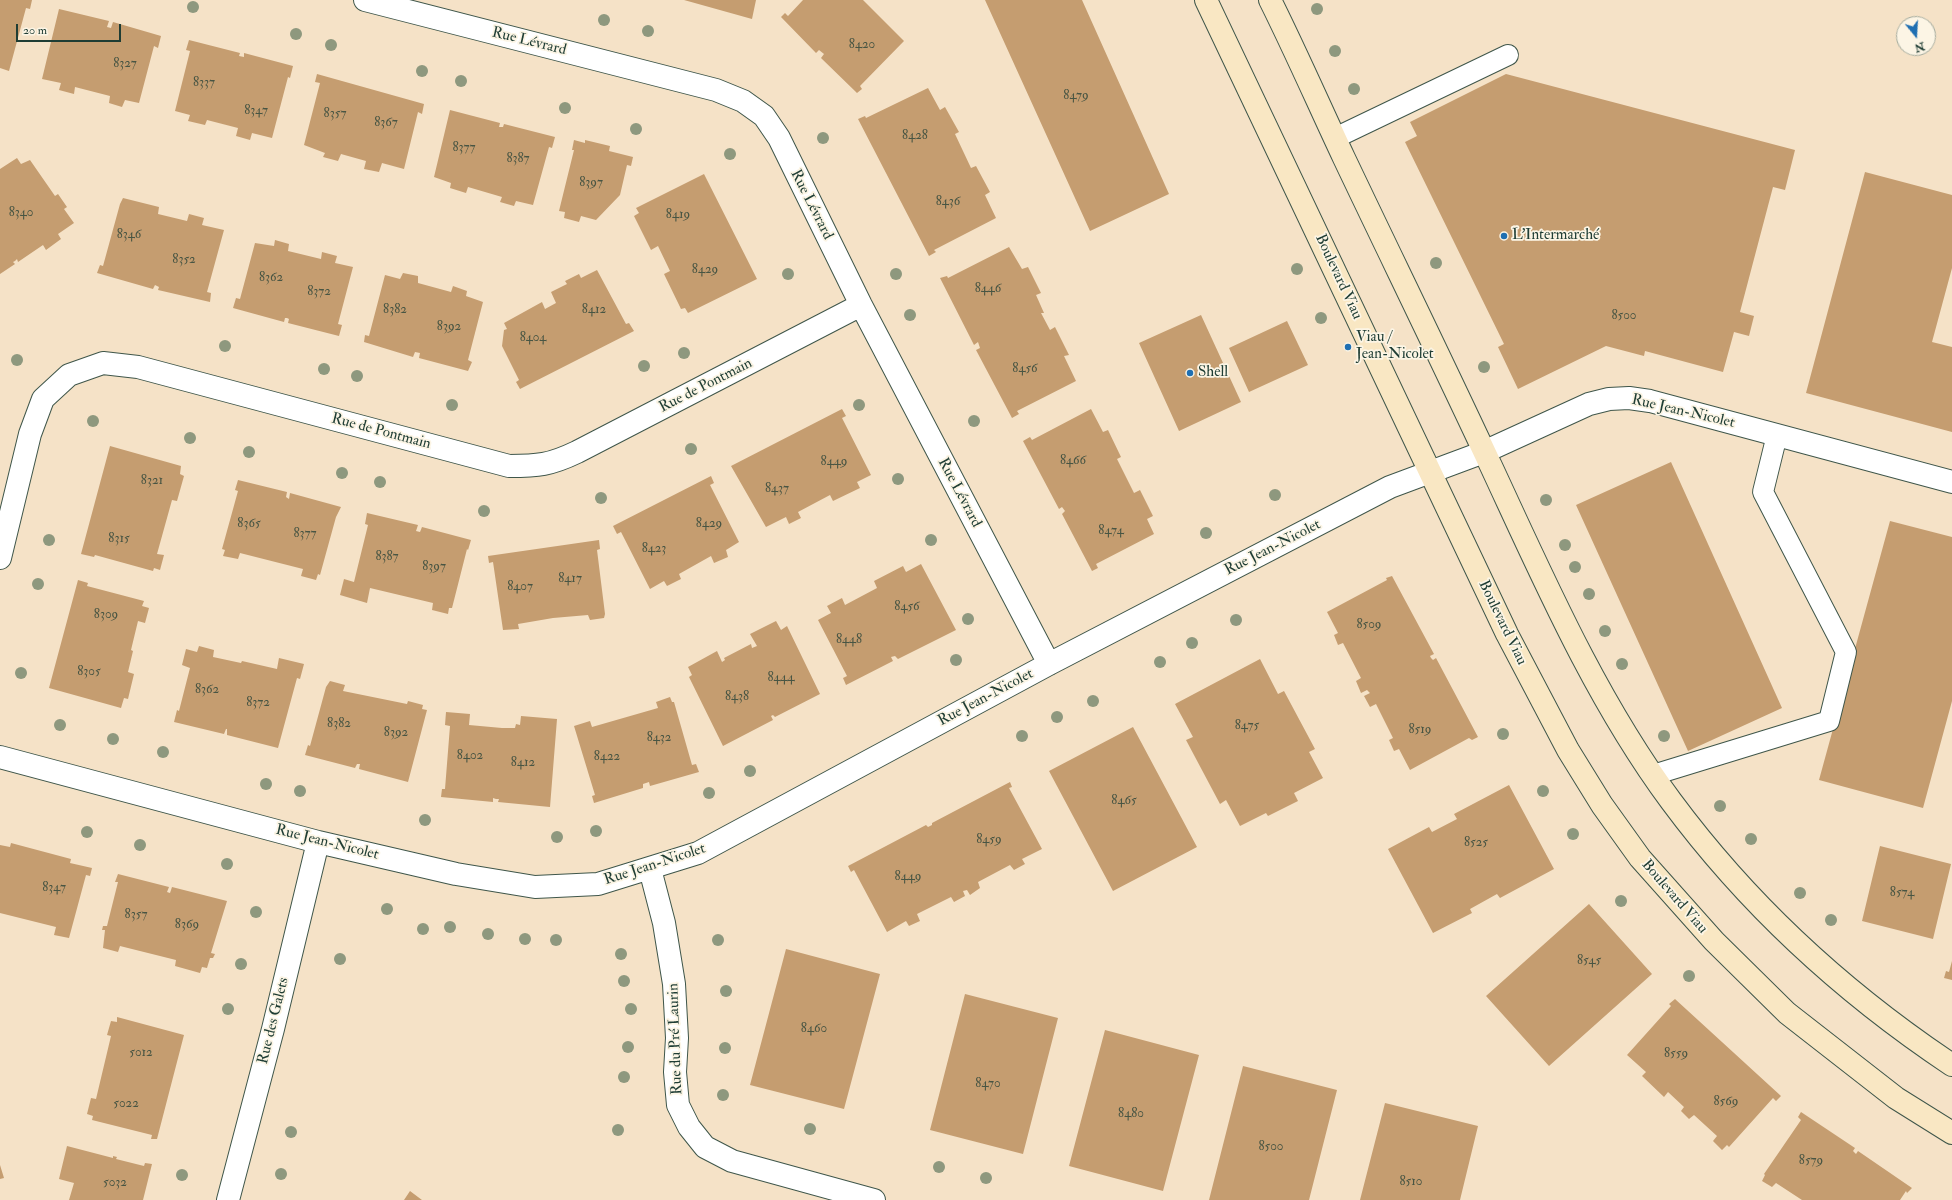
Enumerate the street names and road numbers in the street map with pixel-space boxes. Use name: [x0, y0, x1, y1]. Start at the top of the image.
street label: Rue Lévrard: [490, 24, 568, 60]
street label: Rue Lévrard: [786, 167, 836, 243]
street label: Boulevard Viau: [1310, 232, 1366, 322]
street label: Rue de Pontmain: [656, 355, 756, 417]
street label: Rue Jean-Nicolet: [1630, 391, 1736, 433]
street label: Rue de Pontmain: [329, 410, 433, 454]
street label: Rue Lévrard: [933, 455, 985, 531]
street label: Rue Jean-Nicolet: [1222, 516, 1324, 580]
street label: Boulevard Viau: [1474, 578, 1530, 668]
street label: Rue Jean-Nicolet: [935, 665, 1037, 731]
street label: Rue Jean-Nicolet: [274, 822, 380, 864]
street label: Rue Jean-Nicolet: [602, 840, 708, 890]
street label: Boulevard Viau: [1637, 856, 1711, 938]
street label: Rue des Galets: [255, 976, 293, 1066]
street label: Rue du Pré Laurin: [665, 983, 687, 1095]

